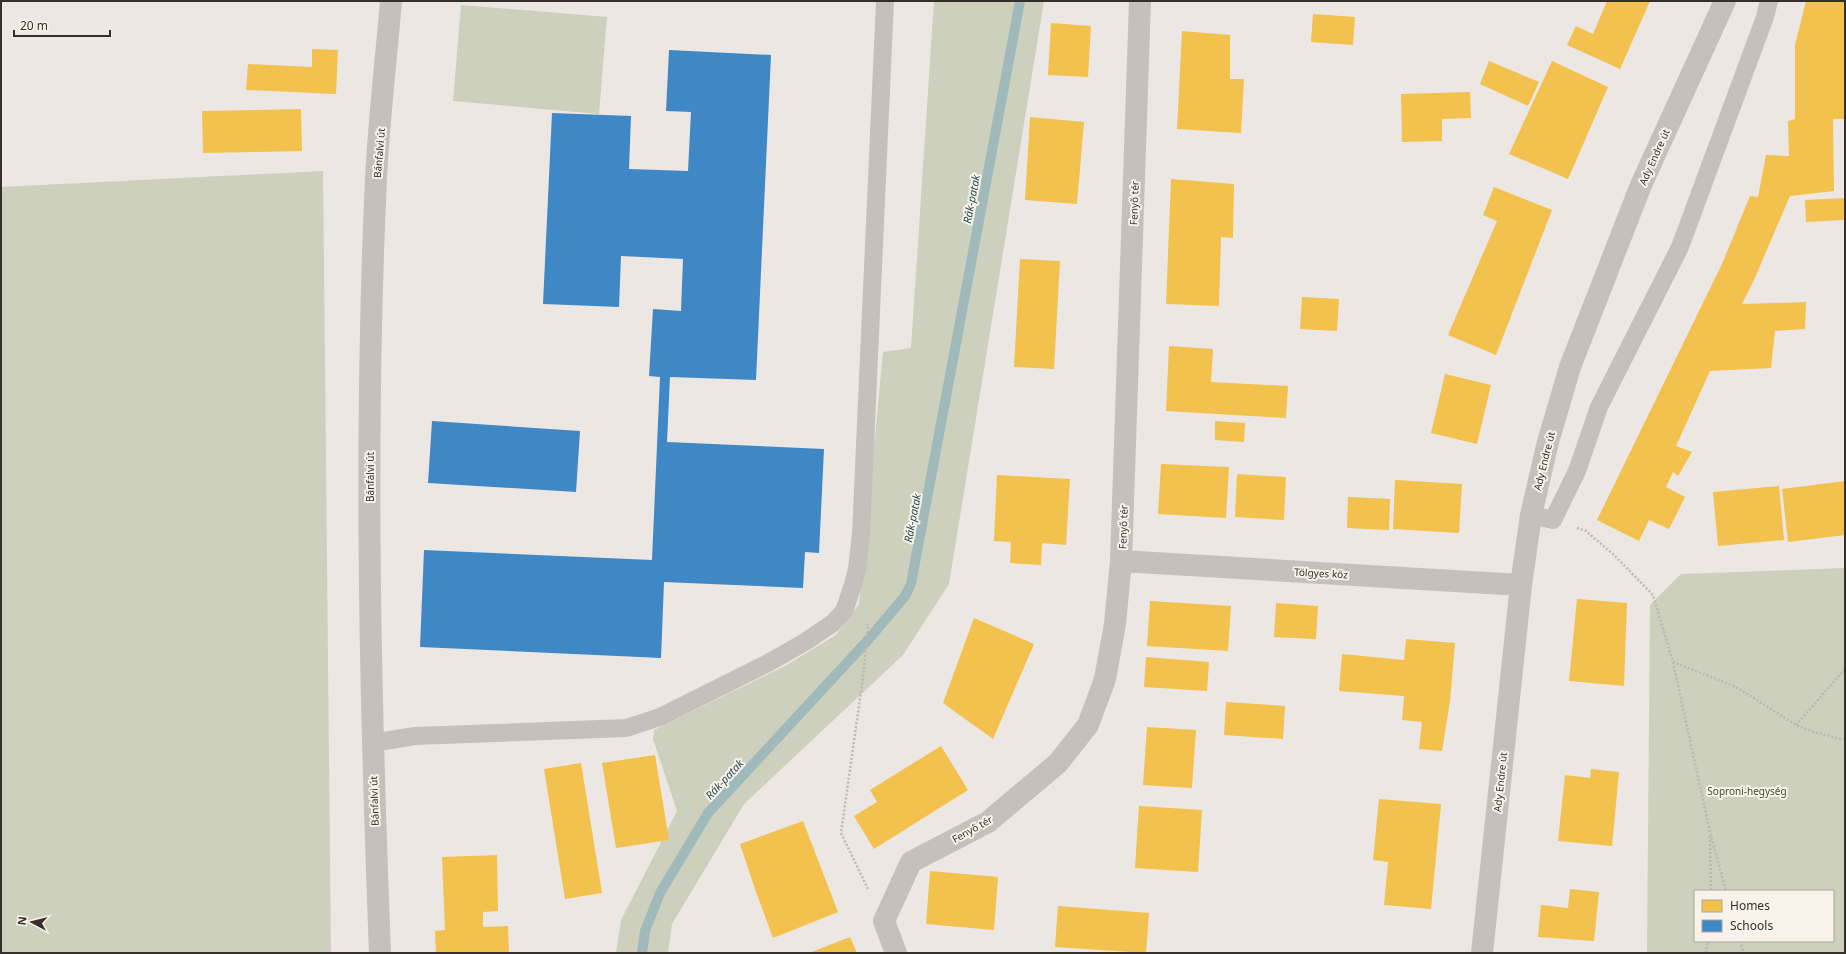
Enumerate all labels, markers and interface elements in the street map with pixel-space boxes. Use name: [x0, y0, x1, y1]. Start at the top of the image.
scale bar: [14, 12, 110, 38]
text: 20 m: [20, 17, 48, 34]
street label: Ady Endre út: [1635, 126, 1673, 187]
street label: Bánfalvi út: [370, 127, 388, 179]
water label: Rák-patak: [959, 173, 983, 225]
street label: Fenyő tér: [1126, 181, 1142, 225]
street label: Ady Endre út: [1530, 430, 1558, 492]
street label: Bánfalvi út: [363, 452, 377, 502]
water label: Rák-patak: [900, 492, 924, 544]
street label: Fenyő tér: [1115, 505, 1131, 549]
street label: Tölgyes köz: [1294, 565, 1349, 581]
street label: Ady Endre út: [1490, 751, 1510, 813]
water label: Rák-patak: [702, 755, 747, 802]
street label: Bánfalvi út: [366, 775, 382, 826]
park label: Soproni-hegység: [1707, 784, 1787, 798]
street label: Fenyő tér: [949, 812, 995, 846]
legend: [1694, 890, 1834, 942]
text: Homes: [1730, 897, 1770, 914]
north arrow: [12, 902, 52, 942]
text: N: [14, 915, 30, 926]
text: Schools: [1730, 917, 1773, 934]

